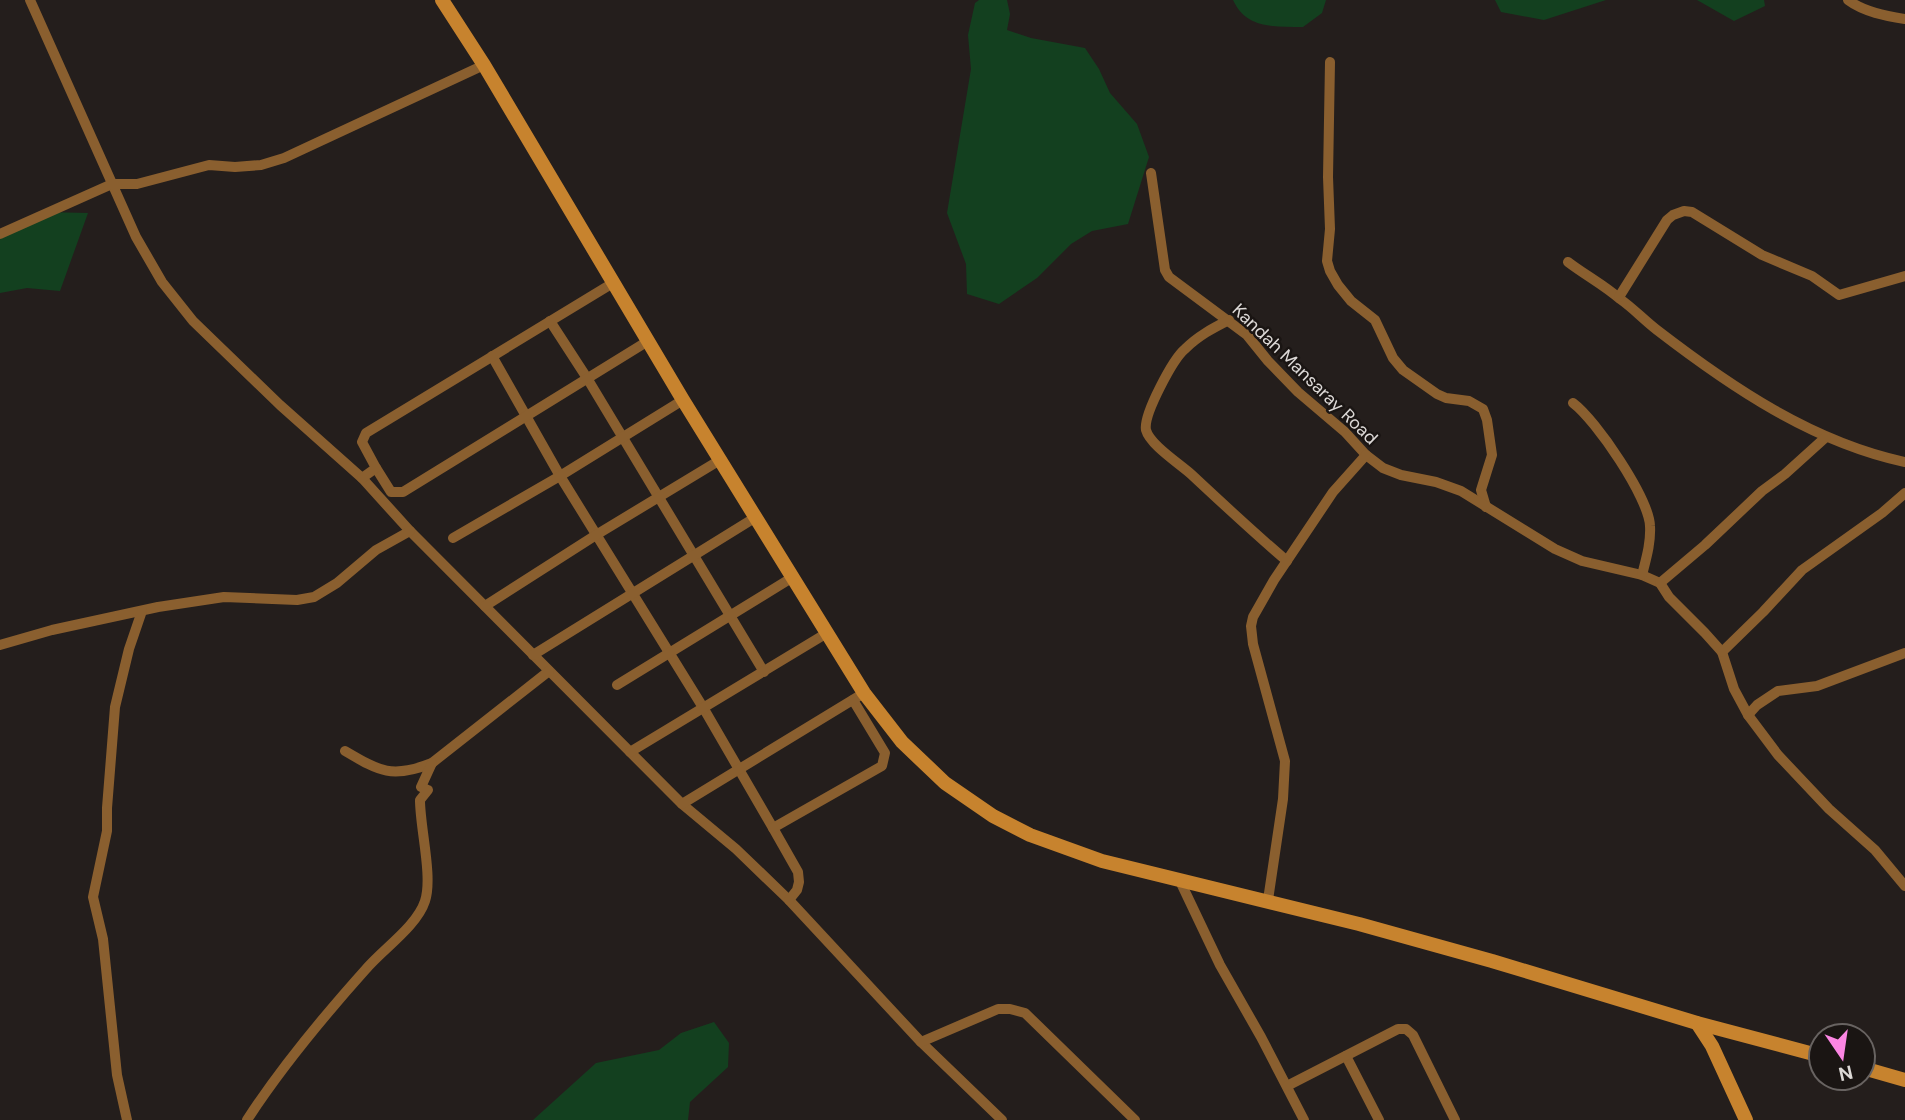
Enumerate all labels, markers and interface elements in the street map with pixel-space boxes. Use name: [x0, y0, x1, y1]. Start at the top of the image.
street label: Kandah Mansaray Road: [1227, 298, 1383, 450]
north arrow: [1807, 1022, 1877, 1092]
text: N: [1836, 1059, 1855, 1087]

